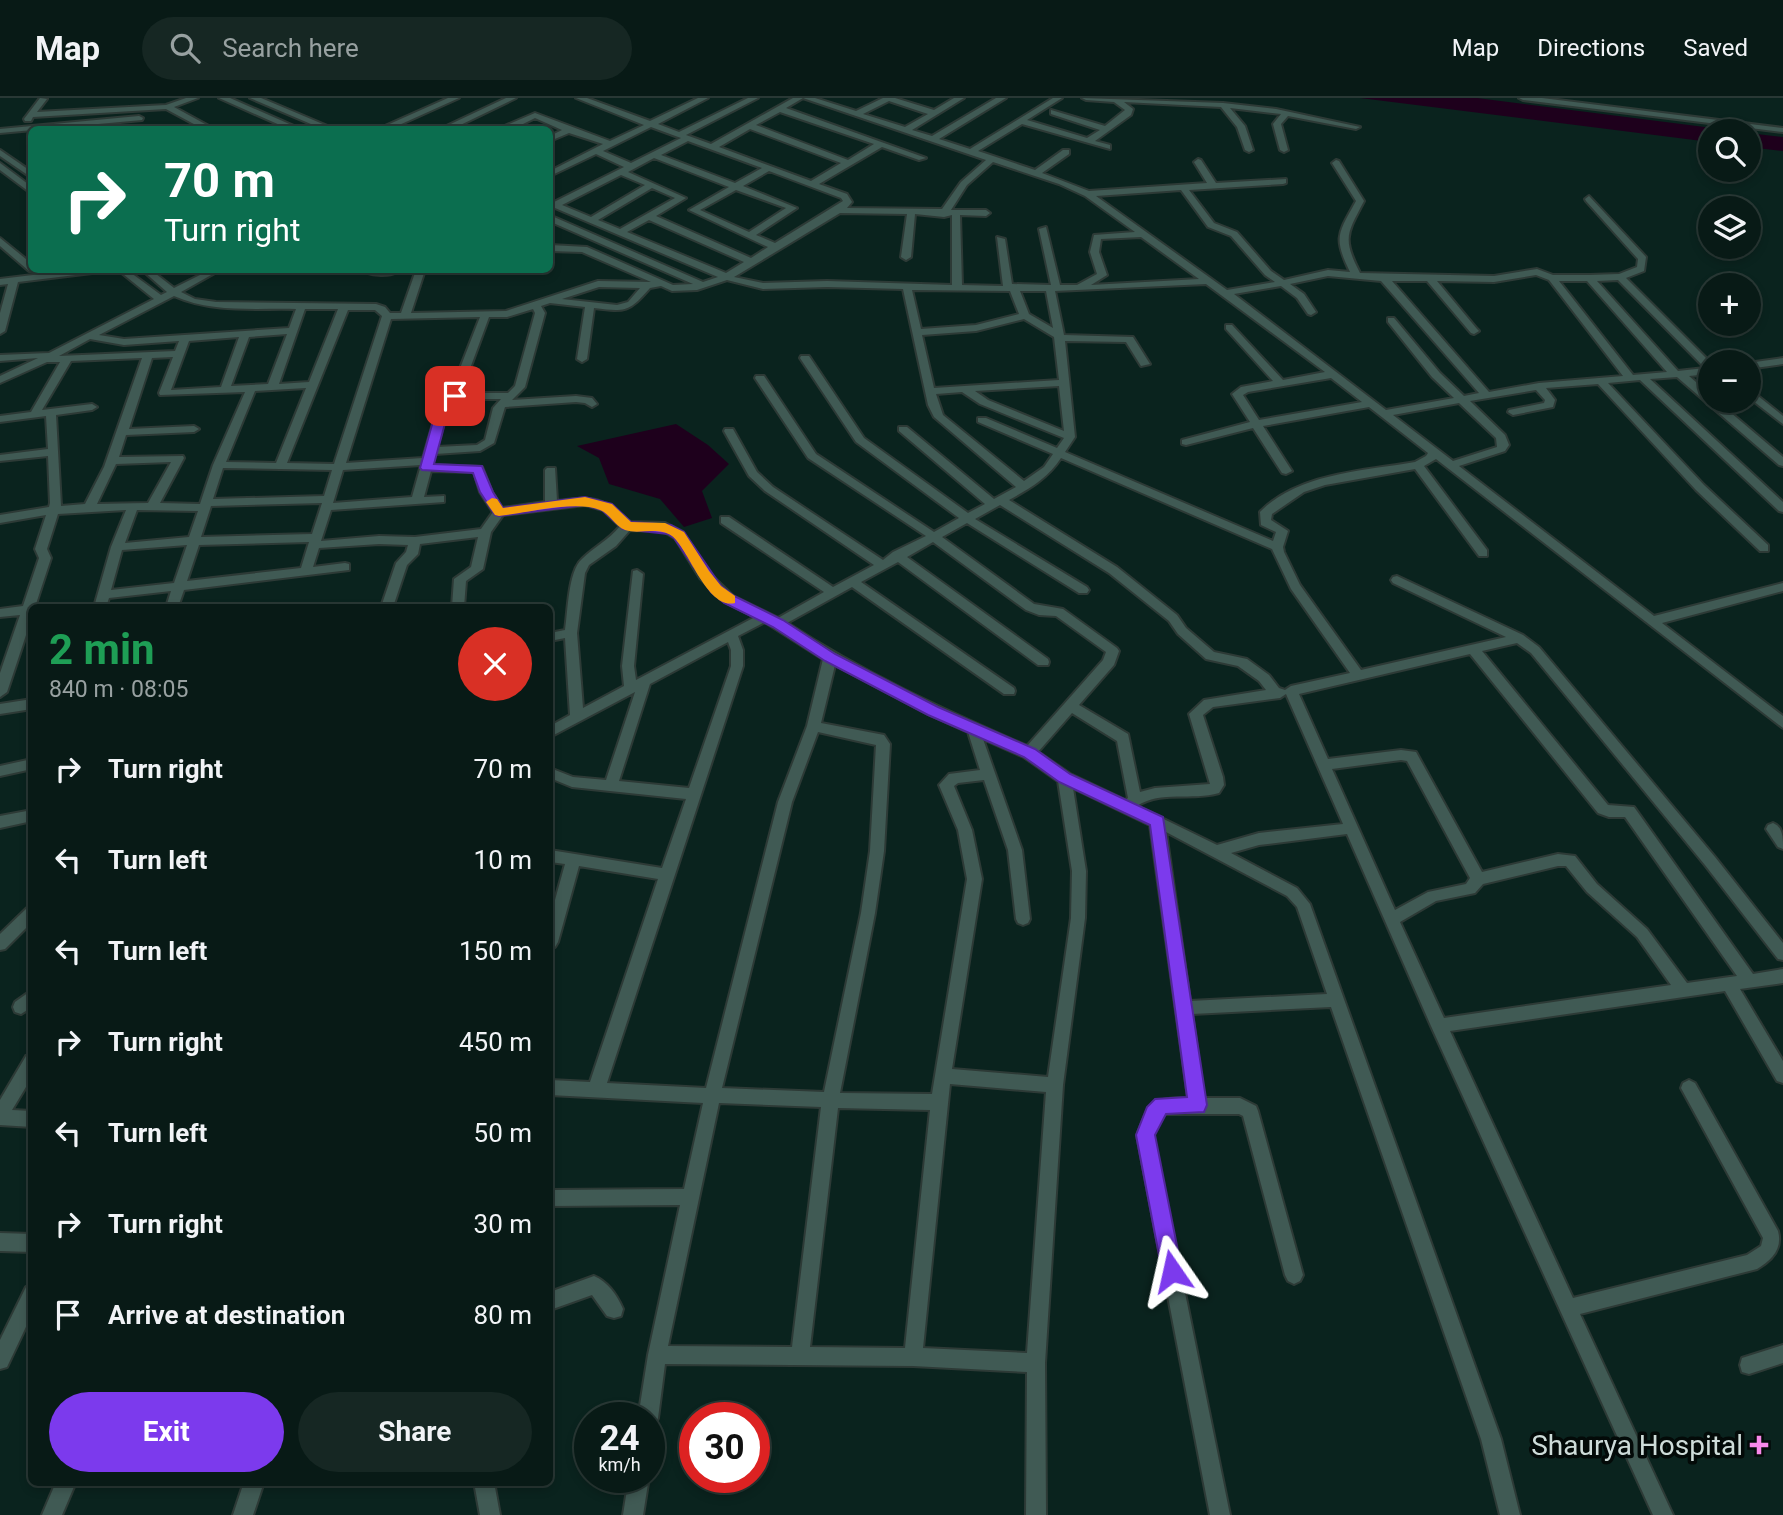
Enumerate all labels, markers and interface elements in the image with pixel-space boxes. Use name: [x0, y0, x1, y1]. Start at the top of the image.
search box: [142, 17, 632, 80]
text: Map: [35, 29, 100, 68]
icon: search: [166, 29, 204, 67]
text: Search here: [222, 33, 359, 63]
text: Map: [1452, 34, 1499, 62]
text: Directions: [1537, 34, 1645, 62]
text: Saved: [1683, 34, 1748, 62]
map controls: [1698, 119, 1761, 413]
button: search: [1698, 119, 1761, 182]
text: 70 m: [164, 152, 275, 209]
icon: right: [49, 154, 140, 245]
button: layers: [1698, 196, 1761, 259]
text: Turn right: [164, 211, 300, 249]
button: +: [1698, 273, 1761, 336]
button: −: [1698, 350, 1761, 413]
pin: [425, 366, 485, 426]
icon: arrive: [436, 377, 474, 415]
text: 2 min: [49, 625, 155, 674]
button: close: [458, 627, 532, 701]
text: 840 m · 08:05: [49, 676, 188, 703]
icon: right: [49, 750, 87, 788]
text: Turn right: [108, 754, 223, 784]
text: 70 m: [474, 754, 532, 784]
icon: left: [49, 841, 87, 879]
text: Turn left: [108, 845, 207, 875]
text: 10 m: [474, 845, 532, 875]
icon: left: [49, 932, 87, 970]
text: Turn left: [108, 936, 207, 966]
text: 150 m: [459, 936, 532, 966]
icon: right: [49, 1023, 87, 1061]
text: Turn right: [108, 1027, 223, 1057]
text: 450 m: [459, 1027, 532, 1057]
icon: left: [49, 1114, 87, 1152]
text: Turn left: [108, 1118, 207, 1148]
text: 50 m: [474, 1118, 532, 1148]
icon: right: [49, 1205, 87, 1243]
text: Turn right: [108, 1209, 223, 1239]
text: 30 m: [474, 1209, 532, 1239]
position arrow: [1135, 1234, 1209, 1308]
icon: arrive: [49, 1296, 87, 1334]
text: Arrive at destination: [108, 1300, 345, 1330]
text: 80 m: [474, 1300, 532, 1330]
button: Exit: [49, 1392, 284, 1472]
button: Share: [298, 1392, 532, 1472]
speed limit sign: 30: [679, 1402, 770, 1493]
text: 24: [599, 1418, 640, 1459]
place label: Shaurya Hospital: [1531, 1429, 1743, 1462]
marker: Shaurya Hospital: [1749, 1435, 1769, 1455]
text: km/h: [598, 1454, 641, 1475]

